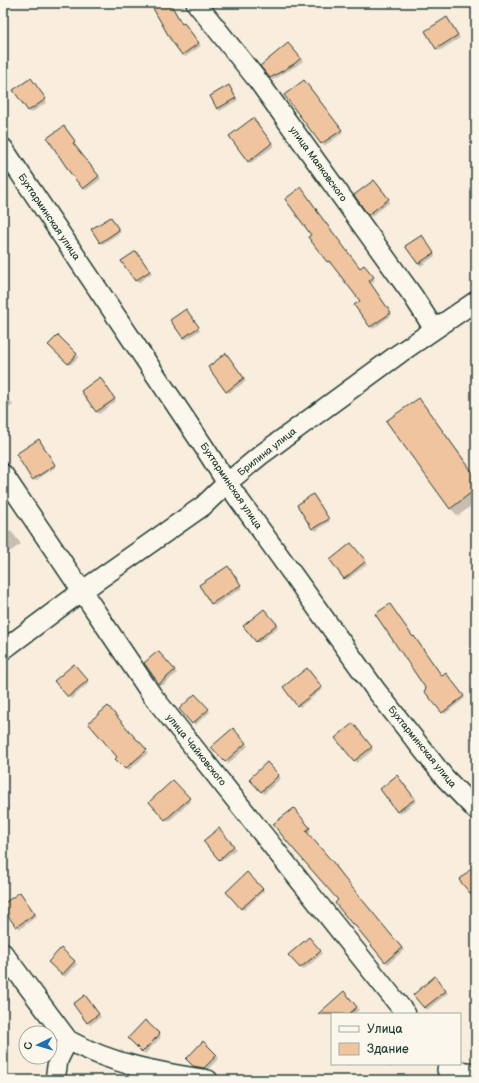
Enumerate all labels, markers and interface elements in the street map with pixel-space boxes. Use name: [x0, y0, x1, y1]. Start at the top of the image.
street label: улица Маяковского: [287, 124, 349, 204]
street label: Бухтарминская улица: [16, 171, 82, 263]
street label: Брилина улица: [235, 425, 299, 479]
street label: Бухтарминская улица: [198, 440, 264, 532]
street label: Бухтарминская улица: [385, 704, 459, 790]
street label: улица Чайковского: [164, 712, 228, 788]
legend: [331, 1013, 461, 1065]
text: Улица: [367, 1022, 403, 1037]
north arrow: [18, 1025, 58, 1065]
text: С: [22, 1041, 35, 1050]
text: Здание: [367, 1042, 409, 1057]

